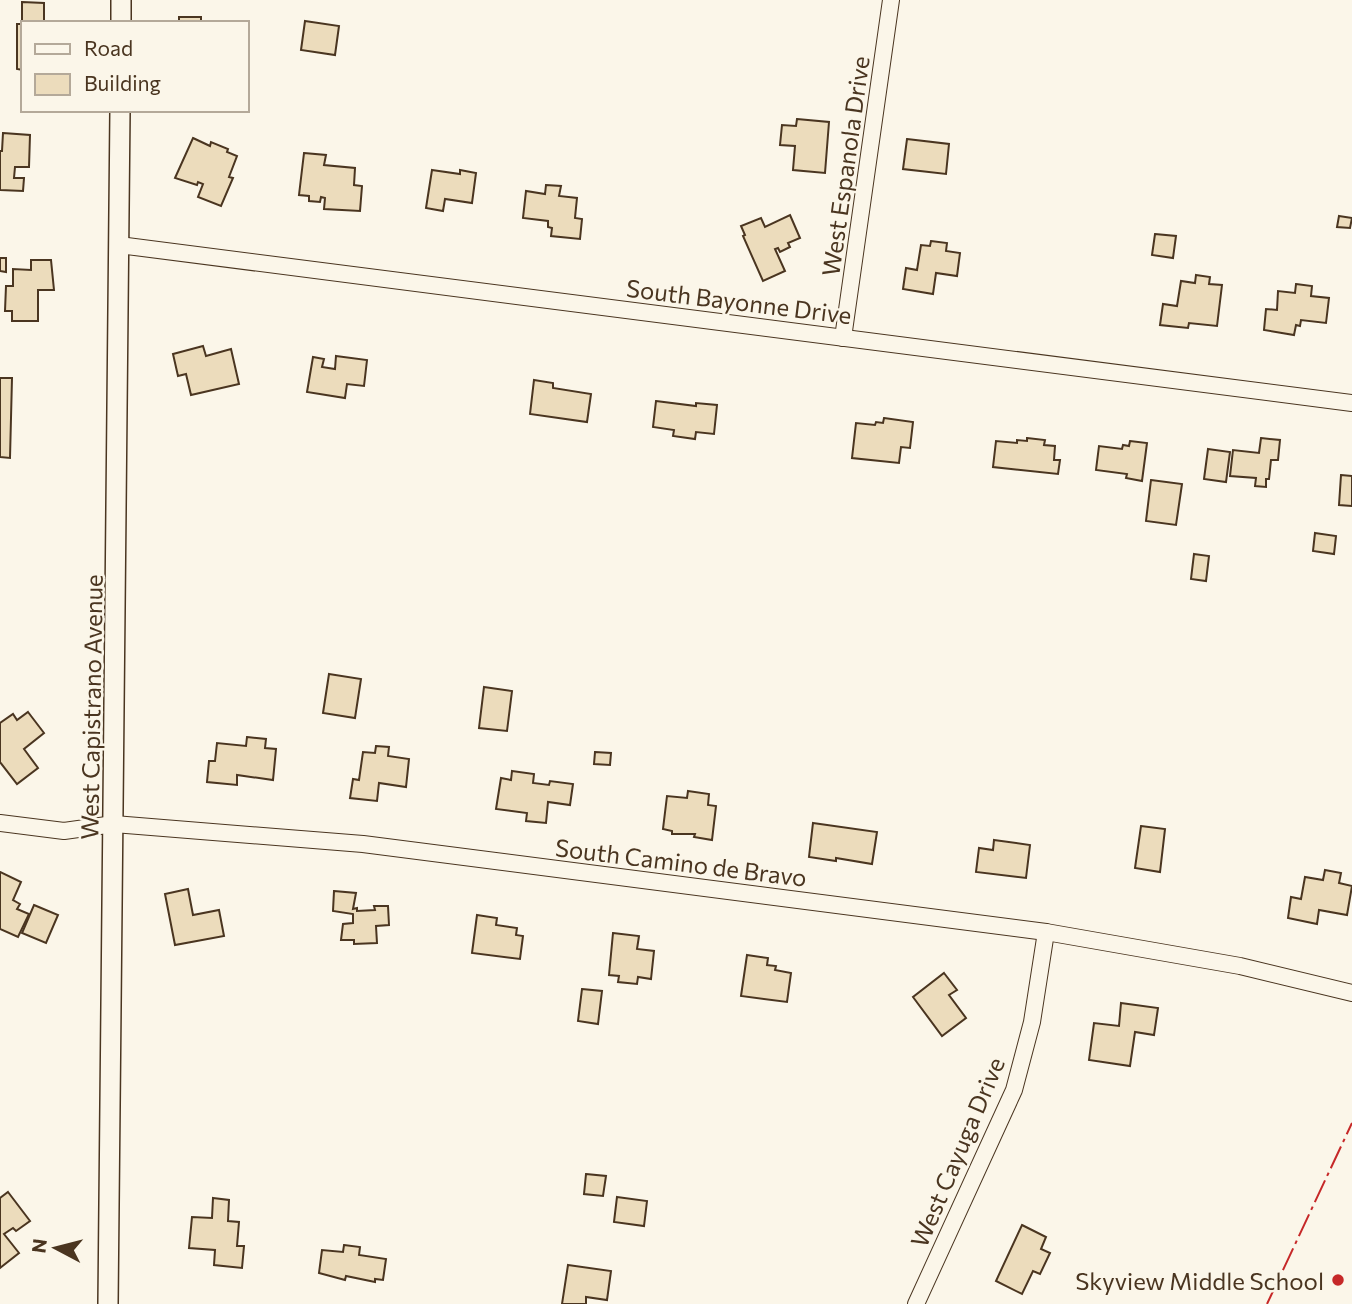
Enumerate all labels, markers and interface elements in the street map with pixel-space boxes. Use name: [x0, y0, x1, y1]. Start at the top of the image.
legend: [21, 21, 248, 112]
text: Road: [84, 35, 133, 60]
street label: West Espanola Drive: [815, 54, 875, 278]
text: Building: [84, 70, 161, 95]
street label: South Bayonne Drive: [625, 273, 853, 329]
street label: West Capistrano Avenue: [74, 574, 108, 840]
street label: South Camino de Bravo: [554, 832, 808, 892]
street label: West Cayuga Drive: [904, 1053, 1010, 1251]
north arrow: [21, 1213, 91, 1283]
text: N: [26, 1237, 51, 1254]
place label: Skyview Middle School: [1075, 1266, 1324, 1295]
marker: Skyview Middle School: [1330, 1272, 1346, 1288]

